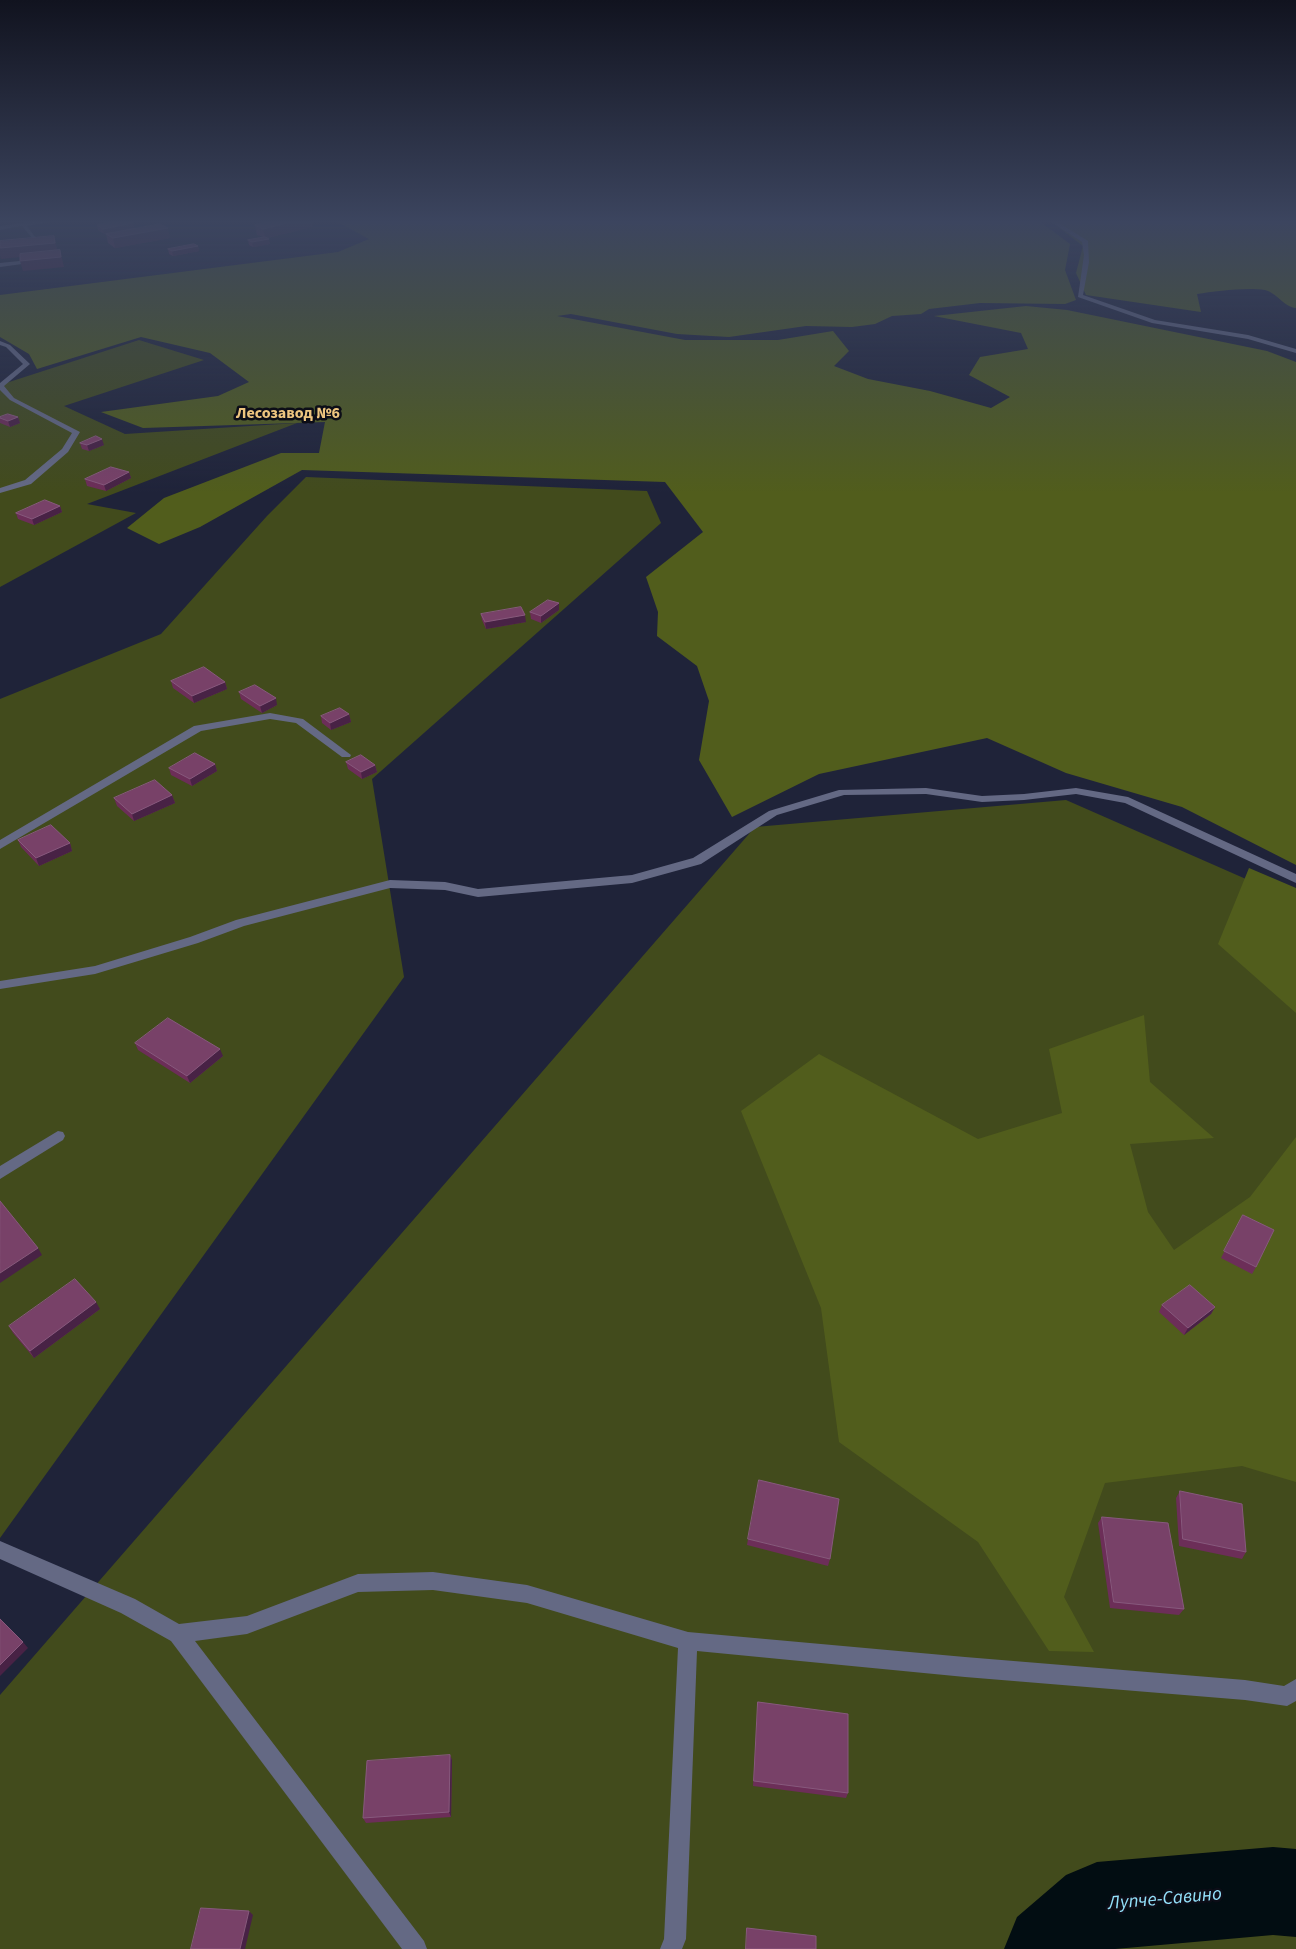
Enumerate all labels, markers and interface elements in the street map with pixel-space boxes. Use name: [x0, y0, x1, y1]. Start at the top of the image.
district label: Лесозавод №6: [236, 404, 340, 424]
water label: Лупче-Савино: [1107, 1884, 1223, 1916]

